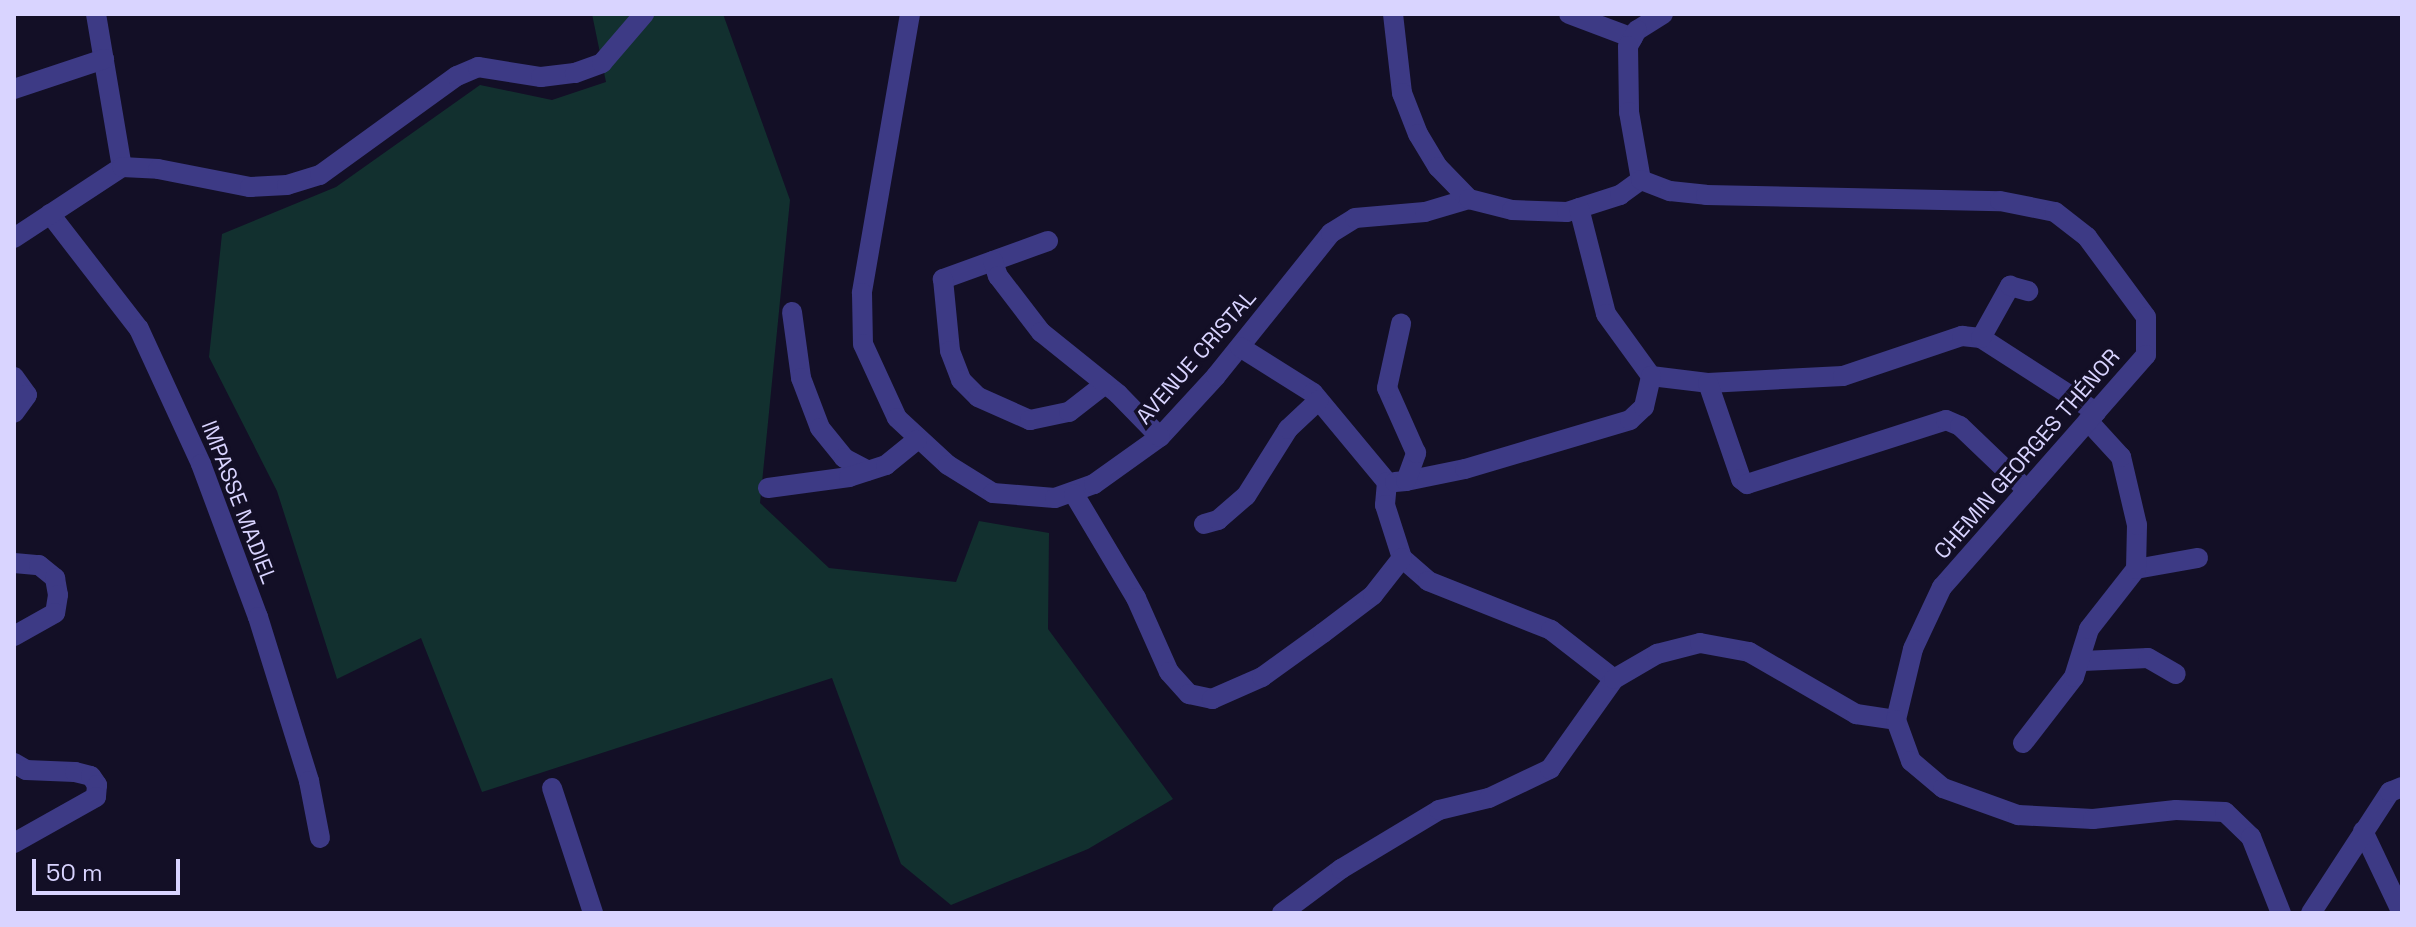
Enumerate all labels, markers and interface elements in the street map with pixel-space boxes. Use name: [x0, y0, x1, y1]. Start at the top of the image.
street label: AVENUE CRISTAL: [1130, 284, 1262, 430]
street label: CHEMIN GEORGES THÉNOR: [1928, 343, 2126, 565]
street label: IMPASSE MADIEL: [196, 417, 282, 587]
scale bar: [36, 843, 184, 893]
text: 50 m: [46, 857, 103, 888]

